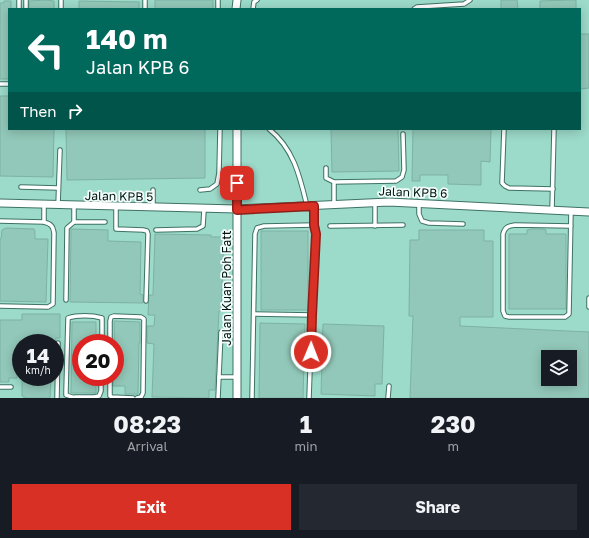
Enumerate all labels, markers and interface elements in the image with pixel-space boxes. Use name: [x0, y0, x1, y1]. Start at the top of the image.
text: 140 m: [86, 22, 168, 55]
icon: left: [20, 24, 72, 76]
text: Jalan KPB 6: [86, 56, 189, 78]
icon: right: [64, 100, 86, 122]
text: Then: [20, 102, 56, 120]
pin: [220, 166, 254, 200]
icon: arrive: [226, 172, 248, 194]
street label: Jalan KPB 6: [378, 183, 448, 201]
street label: Jalan KPB 5: [85, 188, 153, 204]
street label: Jalan Kuan Poh Fatt: [219, 230, 234, 346]
position arrow: [290, 331, 332, 373]
speed limit sign: 20: [72, 334, 124, 386]
text: 14: [27, 343, 49, 367]
map controls: [541, 350, 577, 386]
button: layers: [541, 350, 577, 386]
text: km/h: [25, 364, 51, 376]
text: 08:23: [113, 409, 181, 438]
text: 1: [300, 409, 312, 438]
text: 230: [431, 409, 476, 438]
text: Arrival: [127, 438, 168, 454]
text: min: [295, 438, 318, 454]
text: m: [447, 438, 459, 454]
button: Exit: [12, 484, 291, 530]
button: Share: [299, 484, 577, 530]

